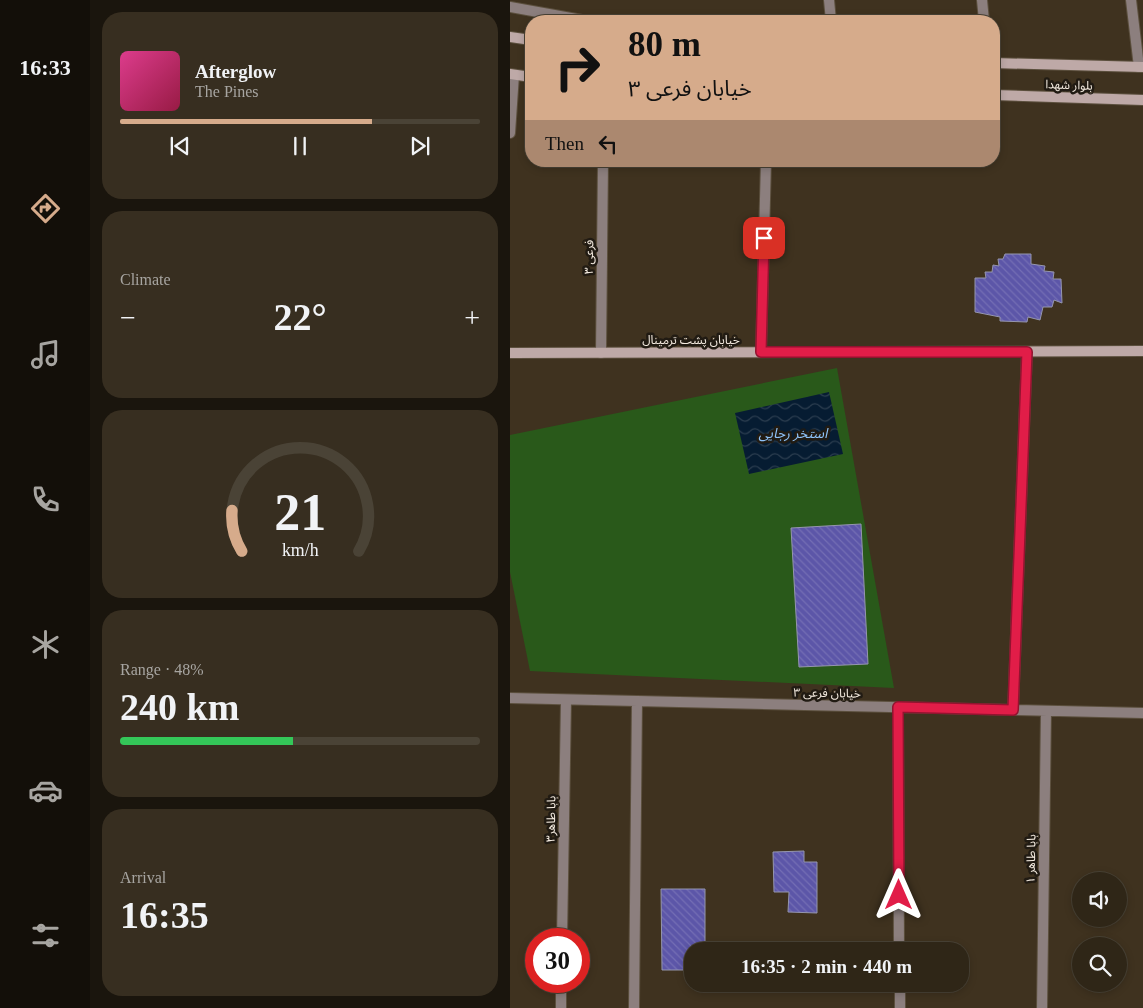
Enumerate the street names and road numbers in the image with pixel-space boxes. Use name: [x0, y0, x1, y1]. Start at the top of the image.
street label: بلوار شهدا: [1045, 77, 1093, 93]
street label: ۳ فرعی: [582, 240, 596, 274]
street label: خیابان پشت ترمینال: [642, 333, 740, 348]
street label: خیابان فرعی ۳: [793, 685, 861, 701]
street label: بابا طاهر۳: [544, 796, 558, 842]
street label: بابا طاهر ۱: [1024, 834, 1038, 884]

